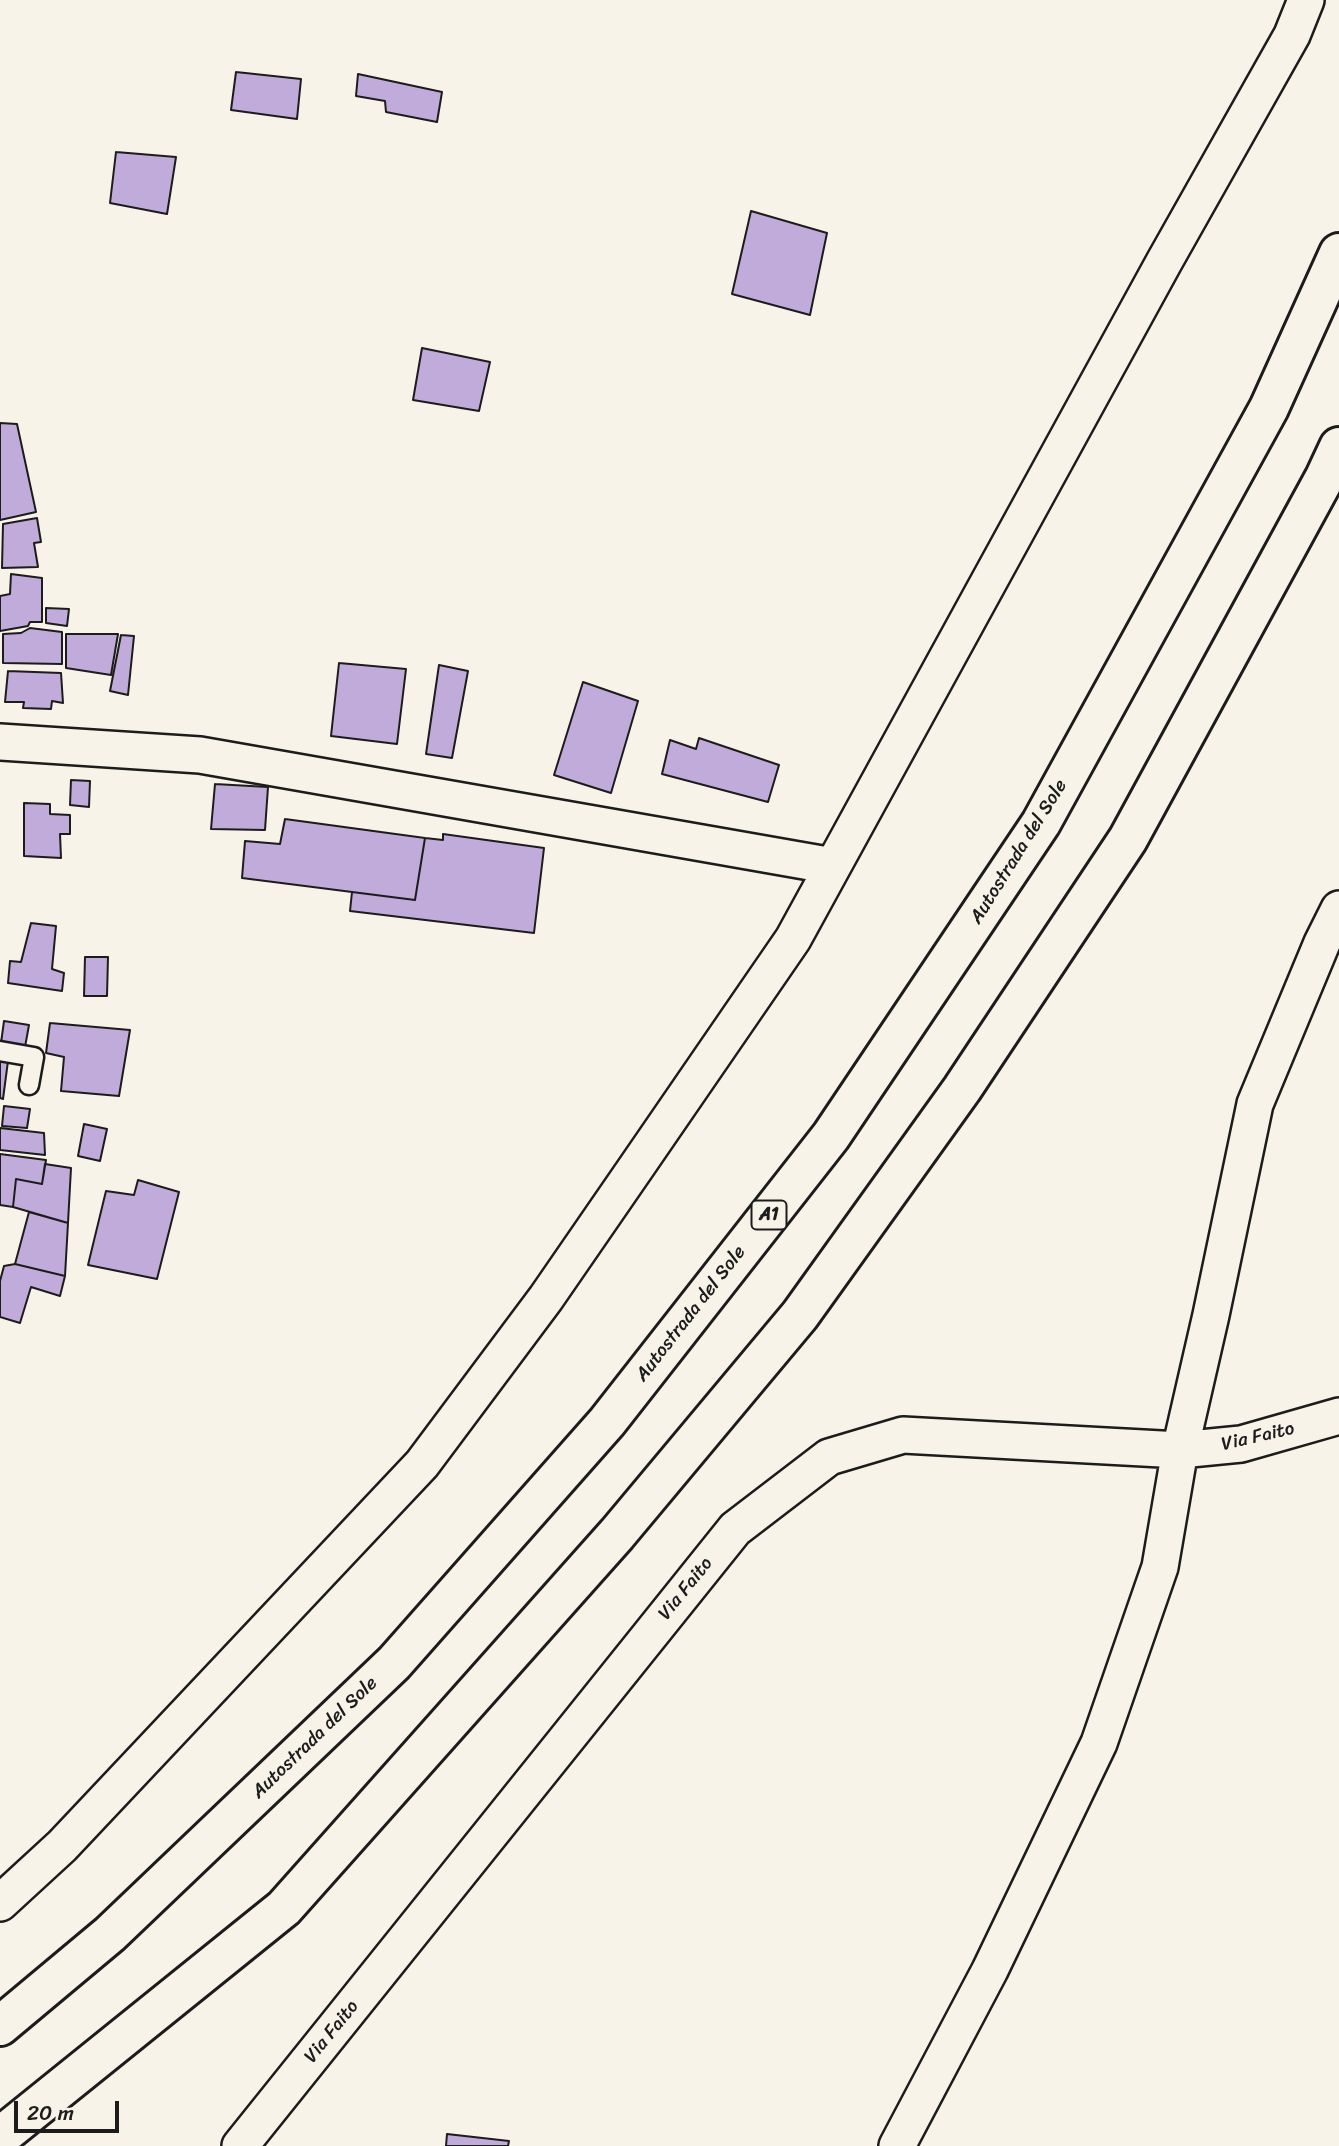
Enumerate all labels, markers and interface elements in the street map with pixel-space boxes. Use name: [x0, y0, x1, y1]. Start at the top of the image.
street label: Autostrada del Sole: [965, 776, 1073, 928]
road number: A1: [752, 1200, 786, 1230]
street label: Autostrada del Sole: [631, 1242, 751, 1386]
street label: Via Faito: [1219, 1418, 1297, 1456]
street label: Via Faito: [654, 1553, 718, 1625]
street label: Autostrada del Sole: [247, 1672, 383, 1804]
street label: Via Faito: [300, 1996, 364, 2068]
scale bar: [18, 2086, 122, 2130]
text: 20 m: [27, 2094, 74, 2132]

